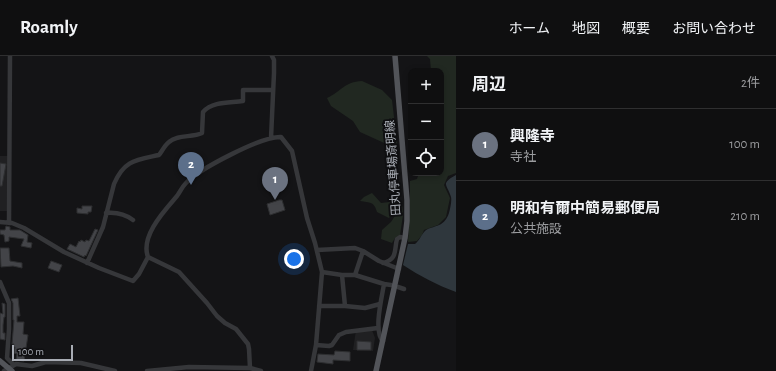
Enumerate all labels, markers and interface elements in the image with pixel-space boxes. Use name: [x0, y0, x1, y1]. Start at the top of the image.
text: Roamly: [20, 18, 78, 37]
text: ホーム: [508, 22, 550, 36]
text: 地図: [572, 22, 600, 36]
text: 概要: [622, 22, 650, 36]
text: お問い合わせ: [672, 22, 756, 36]
map controls: [408, 68, 444, 176]
button: +: [408, 68, 444, 104]
text: 周辺: [472, 76, 506, 93]
text: 2件: [741, 77, 760, 90]
button: −: [408, 104, 444, 140]
street label: 田丸停車場斎明線: [383, 120, 402, 216]
text: 興隆寺: [510, 129, 555, 144]
text: 1: [483, 138, 487, 151]
text: 100 m: [729, 138, 760, 151]
button: locate: [408, 140, 444, 176]
text: 寺社: [510, 151, 536, 164]
pin: 2: [178, 152, 204, 185]
pin: 1: [262, 167, 288, 200]
text: 明和有爾中簡易郵便局: [510, 201, 660, 216]
text: 2: [482, 210, 488, 223]
text: 210 m: [730, 210, 760, 223]
text: 公共施設: [510, 223, 562, 236]
your location: [284, 249, 304, 269]
scale bar: [12, 343, 73, 362]
text: 100 m: [18, 346, 44, 357]

